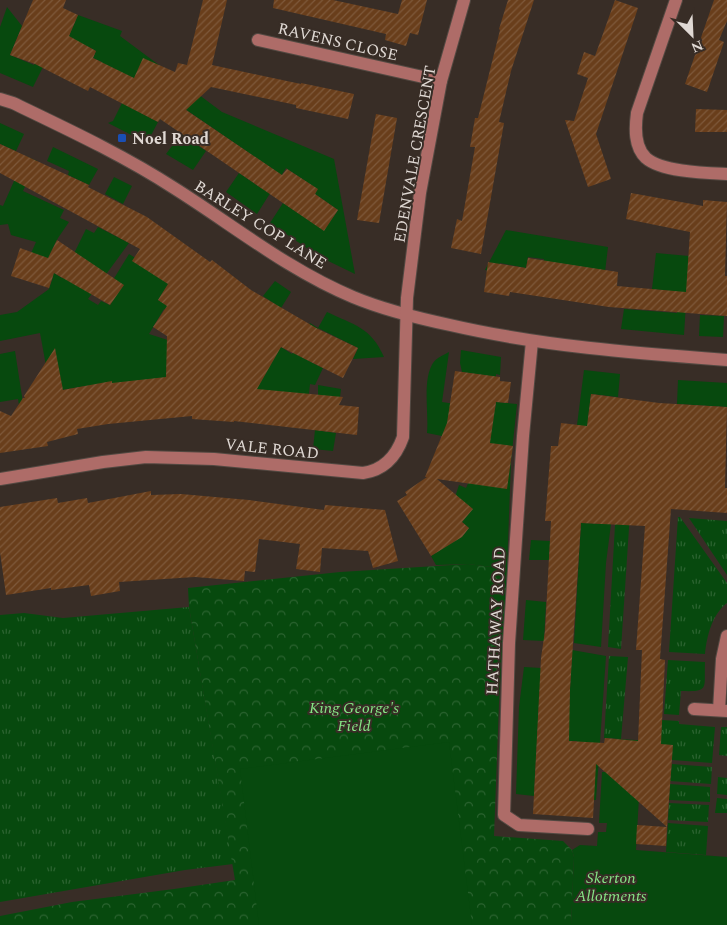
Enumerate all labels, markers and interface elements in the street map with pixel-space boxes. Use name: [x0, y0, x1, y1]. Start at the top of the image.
north arrow: [667, 10, 717, 60]
street label: RAVENS CLOSE: [275, 17, 400, 67]
text: N: [688, 35, 707, 58]
street label: EDENVALE CRESCENT: [388, 63, 442, 245]
place label: Noel Road: [132, 127, 209, 151]
marker: Noel Road: [116, 132, 128, 144]
street label: BARLEY COP LANE: [190, 174, 331, 275]
street label: VALE ROAD: [224, 432, 320, 466]
street label: HATHAWAY ROAD: [480, 546, 512, 696]
park label: King George's Field: [309, 696, 399, 738]
park label: Skerton Allotments: [575, 866, 647, 908]

